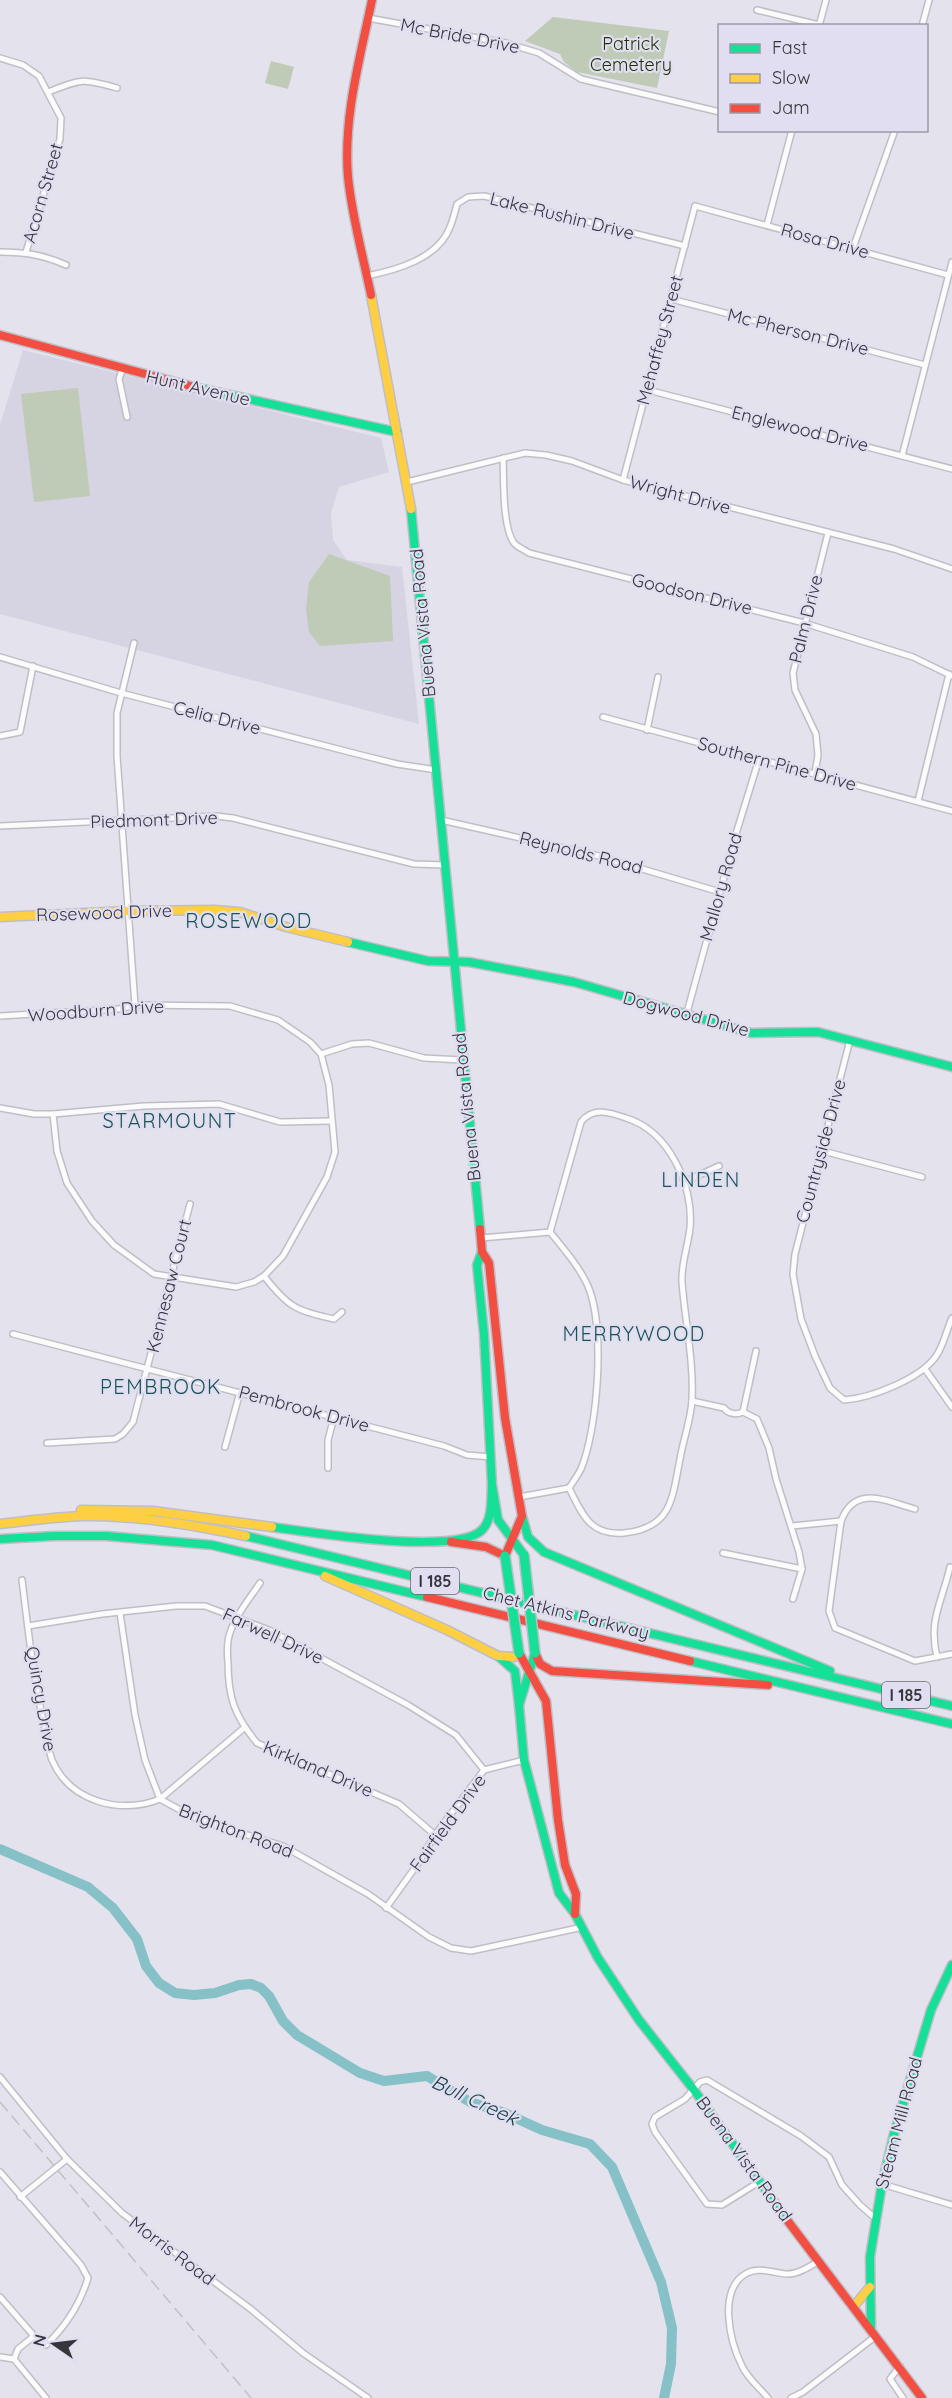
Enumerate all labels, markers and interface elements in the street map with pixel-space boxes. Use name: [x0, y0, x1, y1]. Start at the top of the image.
street label: Mc Bride Drive: [399, 13, 522, 58]
legend: [718, 24, 928, 132]
park label: Patrick Cemetery: [590, 32, 672, 76]
text: Fast: [772, 36, 807, 59]
text: Slow: [772, 66, 810, 89]
text: Jam: [772, 96, 810, 119]
street label: Acorn Street: [17, 140, 68, 246]
street label: Lake Rushin Drive: [487, 186, 637, 245]
street label: Rosa Drive: [778, 218, 872, 263]
street label: Mehaffey Street: [631, 272, 688, 407]
street label: Mc Pherson Drive: [725, 303, 871, 360]
street label: Hunt Avenue: [144, 364, 252, 411]
street label: Englewood Drive: [729, 400, 871, 457]
street label: Wright Drive: [627, 470, 733, 519]
street label: Buena Vista Road: [405, 548, 440, 698]
street label: Goodson Drive: [630, 567, 755, 620]
street label: Palm Drive: [783, 572, 828, 665]
street label: Celia Drive: [171, 696, 263, 739]
street label: Southern Pine Drive: [695, 731, 859, 796]
street label: Piedmont Drive: [90, 806, 218, 833]
street label: Reynolds Road: [517, 826, 645, 879]
street label: Mallory Road: [694, 830, 747, 944]
street label: Rosewood Drive: [36, 899, 172, 926]
district label: ROSEWOOD: [185, 908, 313, 933]
street label: Dogwood Drive: [621, 986, 752, 1041]
street label: Woodburn Drive: [27, 994, 165, 1027]
street label: Buena Vista Road: [447, 1032, 486, 1182]
street label: Countryside Drive: [790, 1076, 851, 1225]
district label: STARMOUNT: [103, 1108, 237, 1133]
district label: LINDEN: [661, 1167, 741, 1192]
street label: Kennesaw Court: [141, 1217, 196, 1355]
district label: MERRYWOOD: [562, 1321, 706, 1346]
district label: PEMBROOK: [100, 1374, 222, 1399]
street label: Pembrook Drive: [236, 1380, 372, 1437]
road number: I 185: [411, 1568, 459, 1594]
street label: Chet Atkins Parkway: [480, 1581, 652, 1644]
street label: Farwell Drive: [219, 1602, 327, 1669]
street label: Quincy Drive: [21, 1645, 62, 1753]
road number: I 185: [882, 1682, 930, 1708]
street label: Kirkland Drive: [260, 1735, 377, 1802]
street label: Fairfield Drive: [404, 1769, 491, 1876]
street label: Brighton Road: [176, 1798, 297, 1863]
street label: Steam Mill Road: [870, 2055, 927, 2191]
water label: Bull Creek: [428, 2069, 525, 2131]
street label: Buena Vista Road: [691, 2092, 798, 2226]
street label: Morris Road: [125, 2211, 220, 2290]
north arrow: [24, 2314, 84, 2374]
text: N: [28, 2332, 51, 2348]

